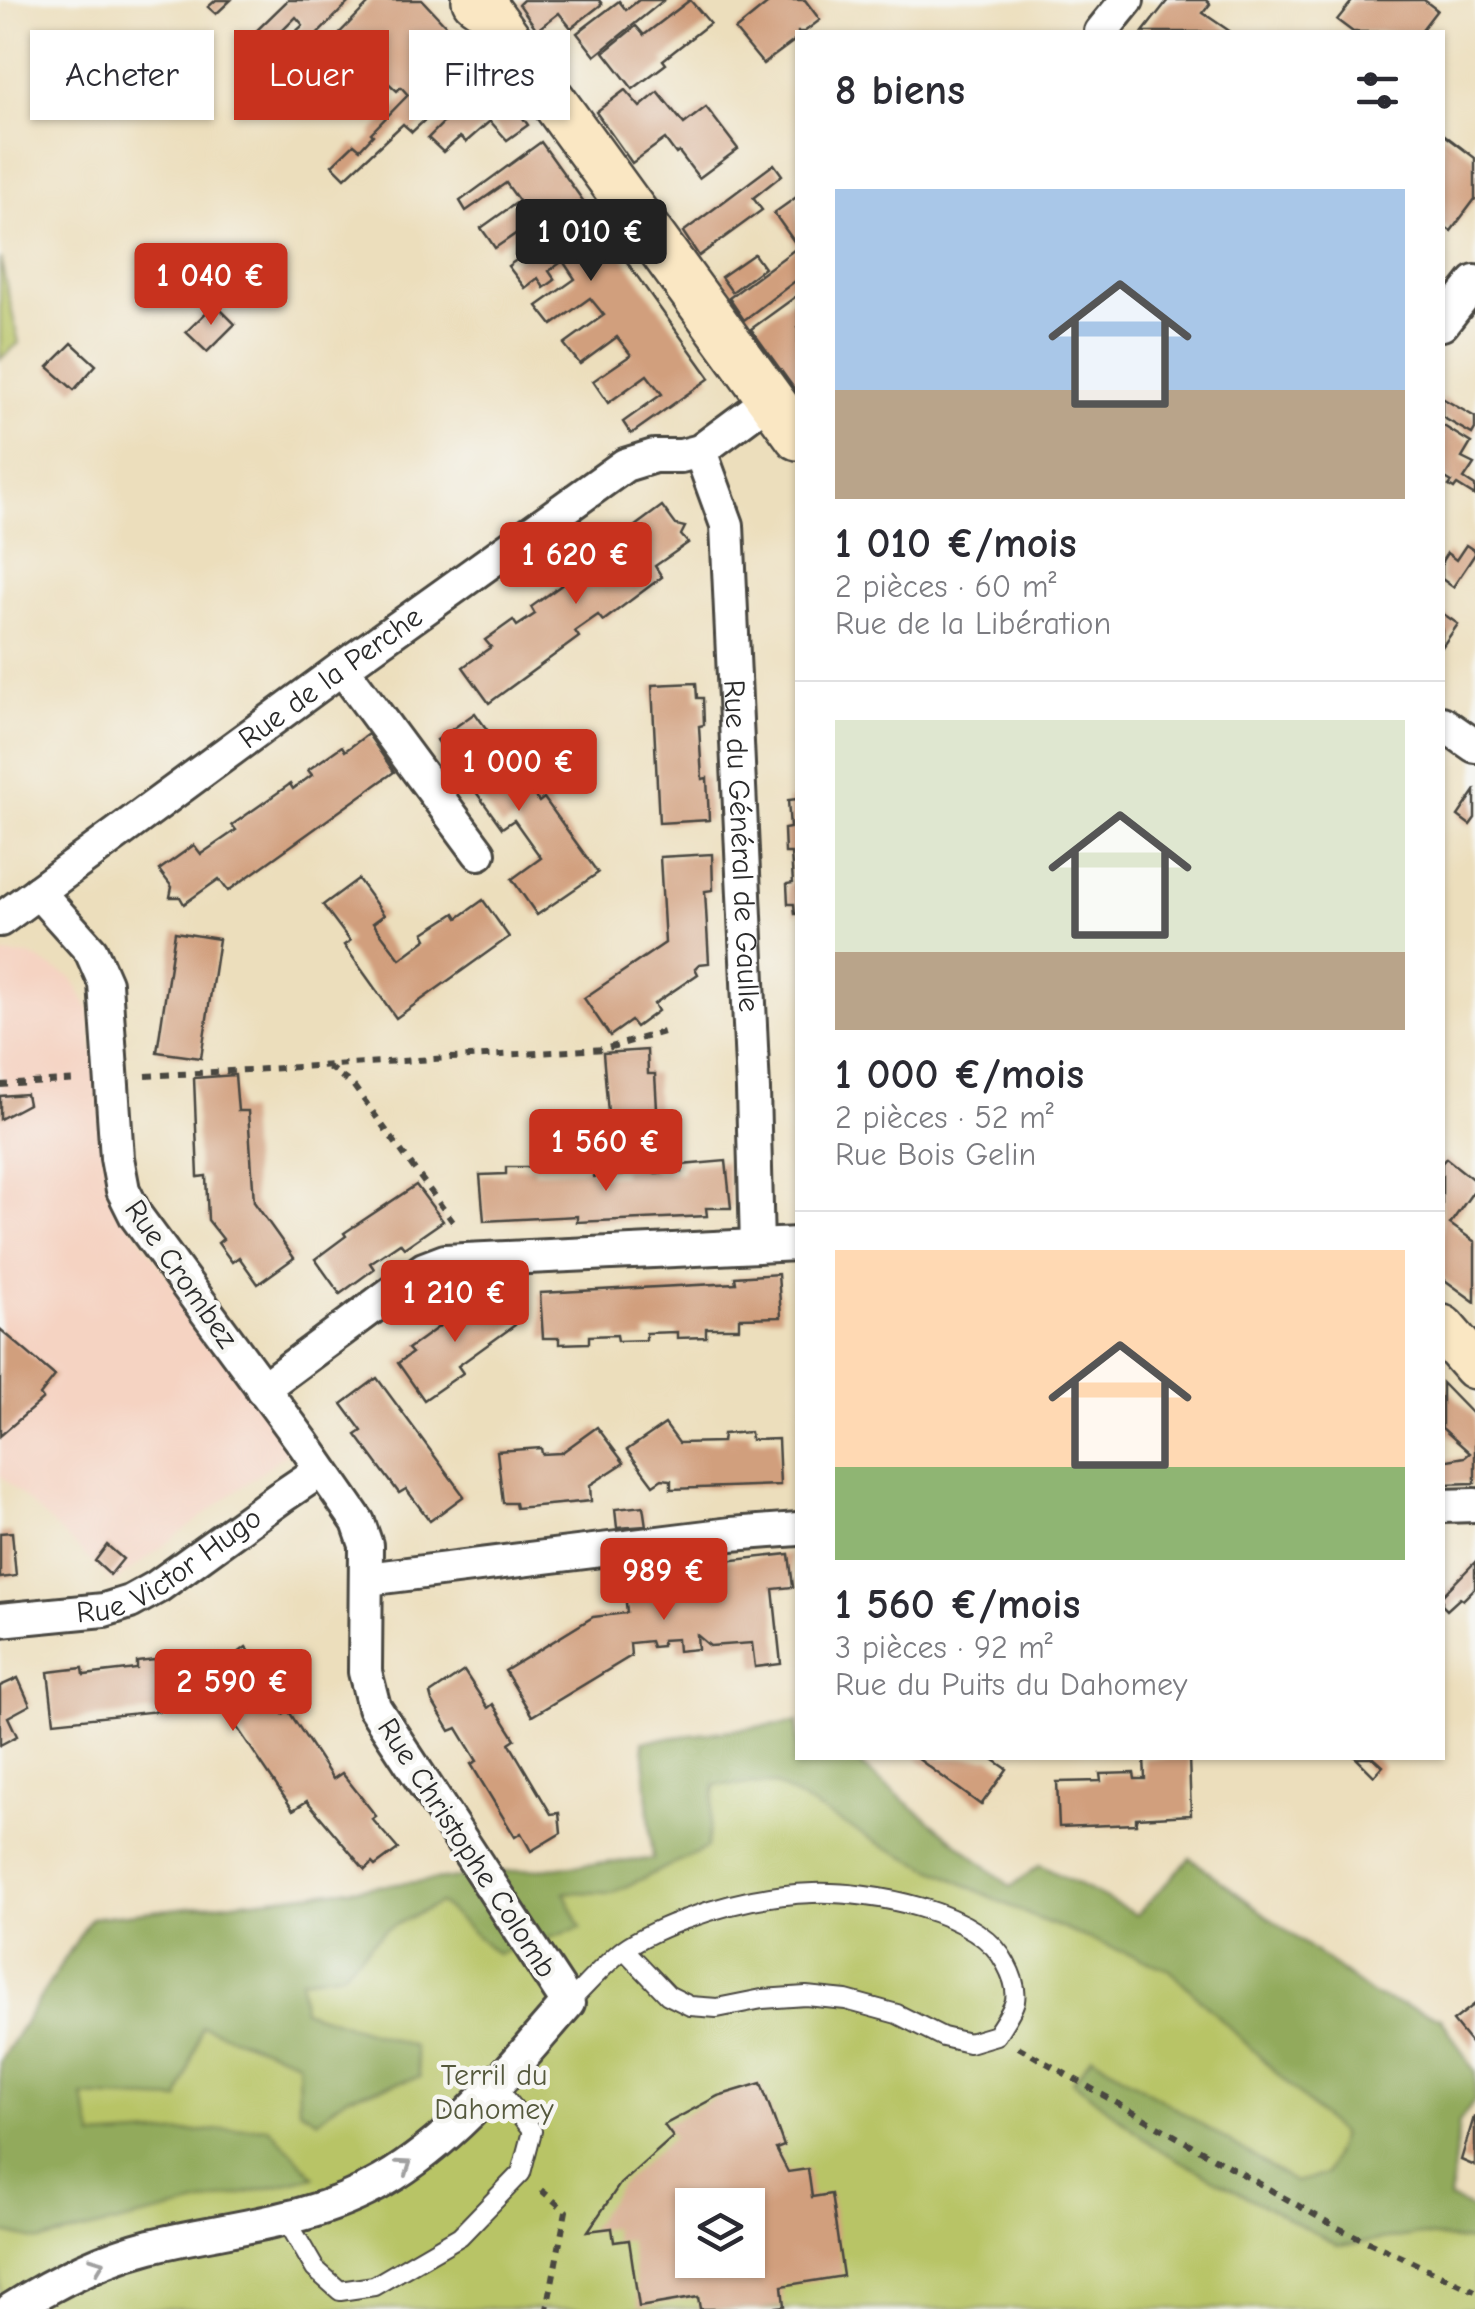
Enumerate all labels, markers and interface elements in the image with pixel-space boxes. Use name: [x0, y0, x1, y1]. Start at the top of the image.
chip: Acheter: [30, 30, 214, 120]
chip: Louer: [234, 30, 389, 120]
chip: Filtres: [409, 30, 570, 120]
icon: filters: [1350, 63, 1405, 118]
text: 8 biens: [835, 66, 965, 115]
pin: 1 010 €: [499, 199, 683, 284]
text: 1 010 €: [538, 213, 644, 250]
pin: 1 040 €: [119, 243, 303, 328]
icon: home: [1030, 254, 1210, 434]
text: 1 040 €: [156, 257, 266, 294]
text: 1 010 €/mois: [835, 519, 1077, 568]
pin: 1 620 €: [484, 522, 668, 607]
text: 1 620 €: [522, 536, 630, 573]
text: 2 pièces · 60 m²: [835, 568, 1056, 605]
street label: Rue de la Perche: [232, 599, 429, 756]
text: Rue de la Libération: [835, 605, 1111, 642]
street label: Rue du Général de Gaulle: [717, 679, 767, 1013]
pin: 1 000 €: [427, 729, 611, 814]
text: 1 000 €: [463, 743, 575, 780]
icon: home: [1030, 785, 1210, 965]
text: 1 000 €/mois: [835, 1050, 1084, 1099]
text: 2 pièces · 52 m²: [835, 1099, 1054, 1136]
pin: 1 560 €: [514, 1109, 698, 1194]
text: 1 560 €: [551, 1123, 661, 1160]
text: Rue Bois Gelin: [835, 1136, 1036, 1173]
street label: Rue Crombez: [117, 1193, 245, 1355]
pin: 1 210 €: [363, 1260, 547, 1345]
text: 1 210 €: [403, 1274, 507, 1311]
icon: home: [1030, 1315, 1210, 1495]
street label: Rue Victor Hugo: [75, 1500, 268, 1630]
pin: 989 €: [594, 1538, 734, 1623]
text: 989 €: [622, 1552, 706, 1589]
text: 1 560 €/mois: [835, 1580, 1080, 1629]
text: 3 pièces · 92 m²: [835, 1629, 1053, 1666]
pin: 2 590 €: [141, 1649, 325, 1734]
text: 2 590 €: [177, 1663, 289, 1700]
text: Rue du Puits du Dahomey: [835, 1666, 1187, 1703]
street label: Rue Christophe Colomb: [370, 1712, 564, 1984]
park label: Terril du Dahomey: [434, 2058, 554, 2127]
one-way arrow: [394, 2160, 413, 2178]
map controls: [675, 2188, 765, 2278]
button: layers: [675, 2188, 765, 2278]
one-way arrow: [89, 2255, 106, 2276]

